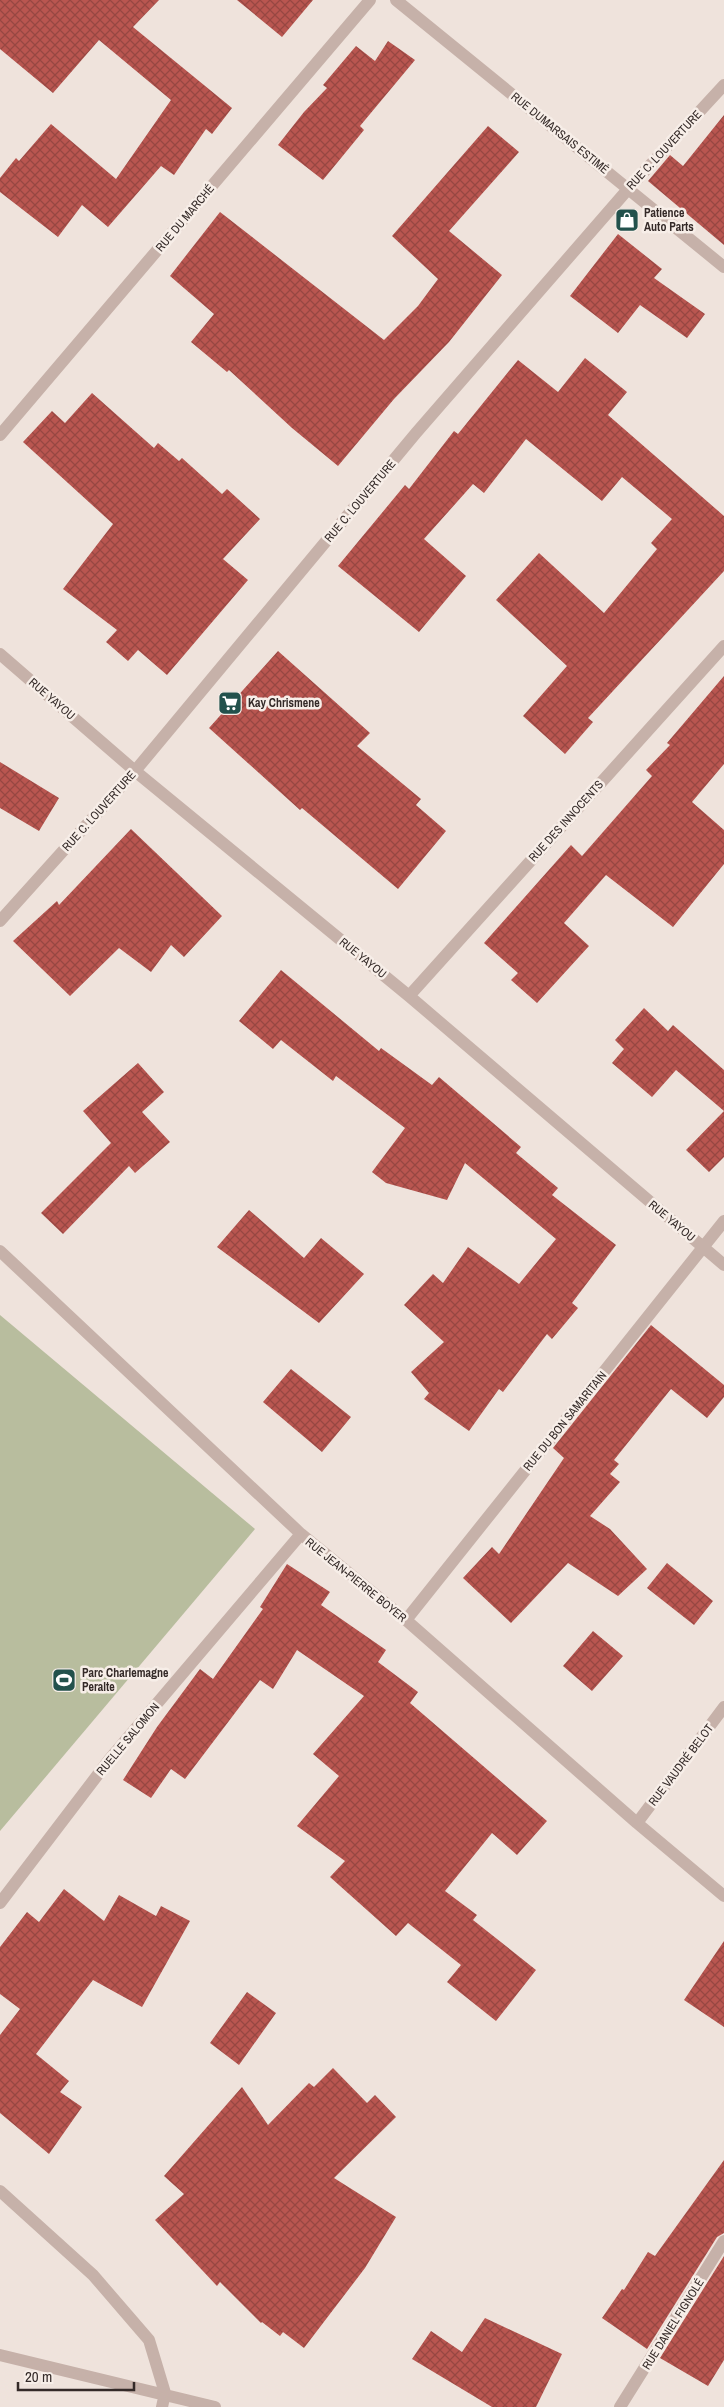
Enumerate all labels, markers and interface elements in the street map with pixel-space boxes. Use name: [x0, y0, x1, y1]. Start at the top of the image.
street label: RUE DUMARSAIS ESTIMÉ: [508, 89, 612, 177]
street label: RUE C. LOUVERTURE: [623, 107, 705, 193]
street label: RUE DU MARCHÉ: [152, 181, 218, 255]
place label: Patience Auto Parts: [644, 205, 694, 235]
shop icon: Patience Auto Parts: [614, 207, 640, 233]
street label: RUE C. LOUVERTURE: [321, 456, 399, 546]
street label: RUE YAYOU: [25, 674, 79, 724]
supermarket icon: Kay Chrismene: [217, 690, 243, 716]
place label: Kay Chrismene: [248, 695, 320, 711]
street label: RUE C. LOUVERTURE: [59, 767, 139, 855]
street label: RUE DES INNOCENTS: [525, 777, 607, 865]
street label: RUE YAYOU: [336, 934, 390, 982]
street label: RUE YAYOU: [645, 1197, 699, 1245]
street label: RUE DU BON SAMARITAIN: [520, 1368, 610, 1474]
street label: RUE JEAN-PIERRE BOYER: [302, 1534, 410, 1626]
place label: Parc Charlemagne Peralte: [82, 1665, 169, 1695]
sports icon: Parc Charlemagne Peralte: [51, 1667, 77, 1693]
street label: RUELLE SALOMON: [93, 1699, 163, 1779]
street label: RUE VAUDRÉ BELOT: [645, 1721, 717, 1809]
street label: RUE DANIEL FIGNOLÉ: [638, 2275, 708, 2373]
scale bar: [18, 2360, 134, 2392]
text: 20 m: [25, 2366, 52, 2387]

